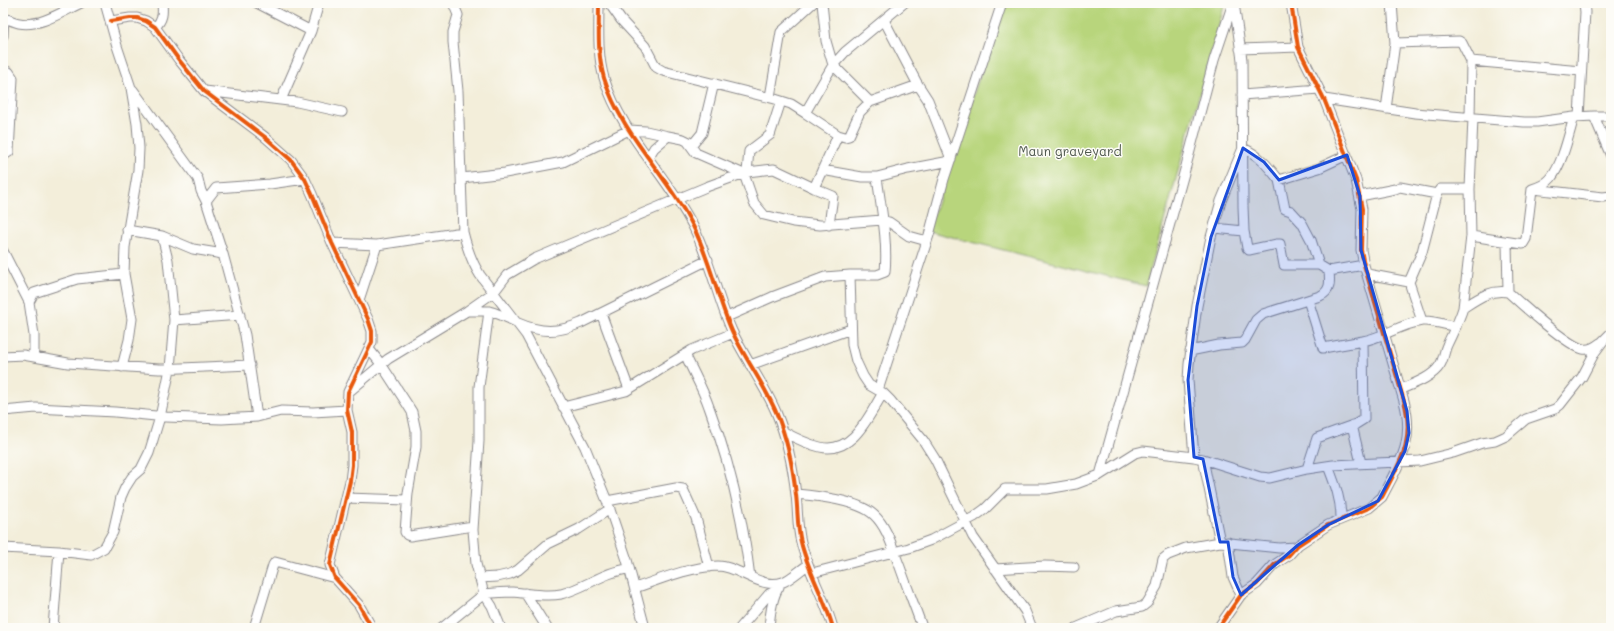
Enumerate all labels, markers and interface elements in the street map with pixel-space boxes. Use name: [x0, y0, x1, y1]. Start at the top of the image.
park label: Maun graveyard: [1018, 142, 1122, 159]

